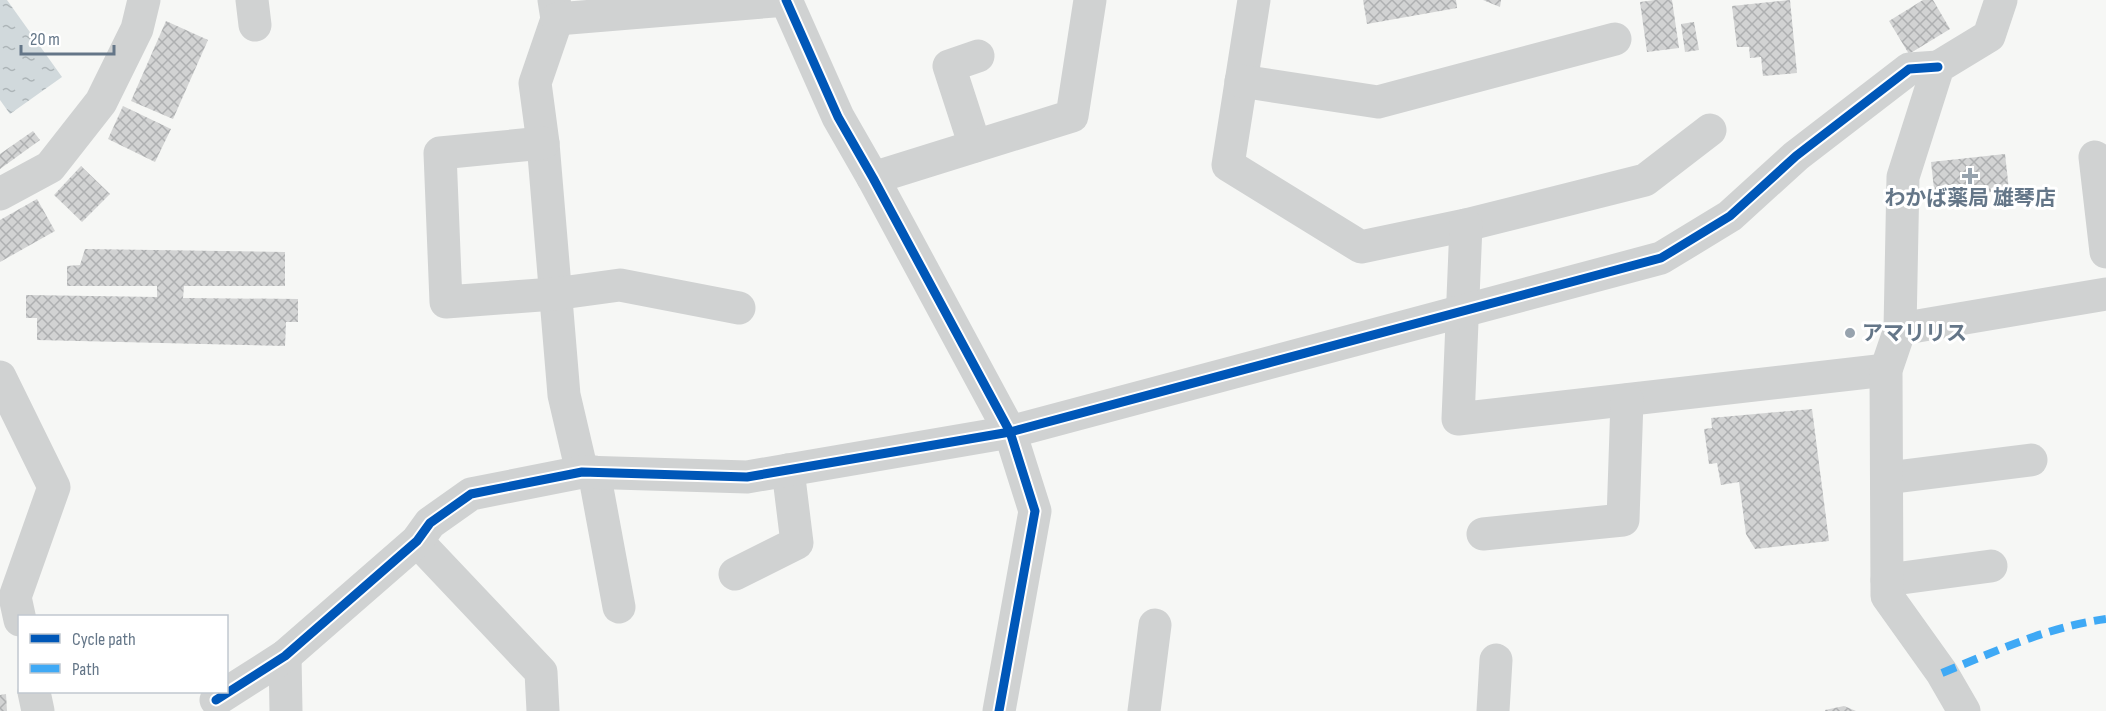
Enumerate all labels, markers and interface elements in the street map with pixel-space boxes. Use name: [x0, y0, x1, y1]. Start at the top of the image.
scale bar: [21, 18, 114, 56]
text: 20 m: [30, 29, 60, 50]
marker: わかば薬局 雄琴店: [1963, 169, 1977, 183]
place label: わかば薬局 雄琴店: [1884, 186, 2056, 211]
place label: アマリリス: [1862, 321, 1967, 346]
marker: アマリリス: [1843, 326, 1857, 340]
legend: [18, 615, 228, 693]
text: Cycle path: [72, 629, 136, 650]
text: Path: [72, 659, 100, 680]

